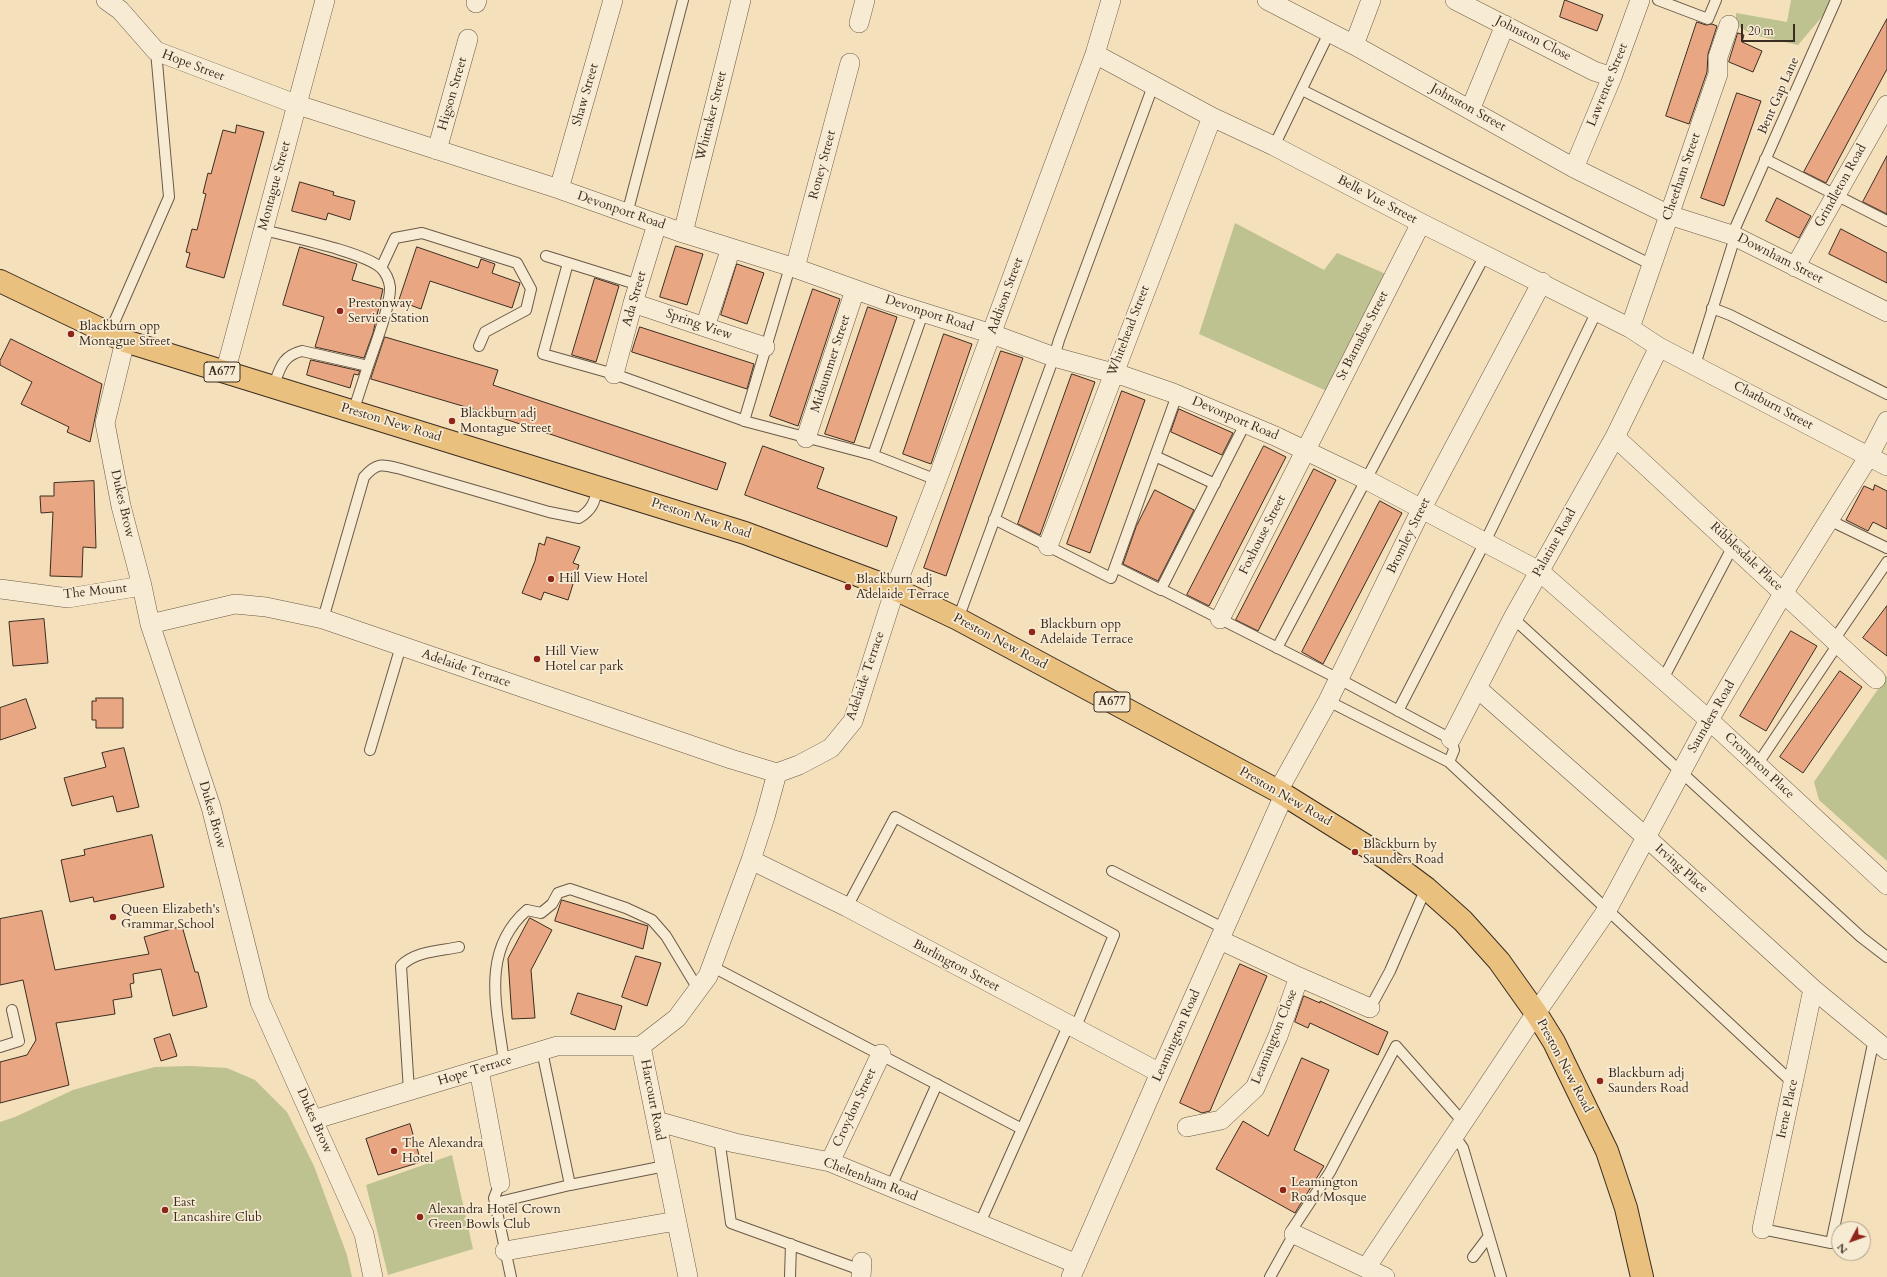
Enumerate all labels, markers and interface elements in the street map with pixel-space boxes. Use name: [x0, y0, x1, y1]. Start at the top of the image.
street label: Johnston Close: [1493, 13, 1573, 65]
scale bar: [1743, 16, 1797, 42]
text: 20 m: [1748, 23, 1774, 39]
street label: Lawrence Street: [1584, 41, 1632, 129]
street label: Hope Street: [160, 47, 226, 85]
street label: Bent Gap Lane: [1755, 55, 1803, 137]
street label: Higson Street: [435, 56, 471, 132]
street label: Shaw Street: [570, 62, 602, 128]
street label: Whittaker Street: [693, 70, 731, 162]
street label: Johnston Street: [1428, 81, 1508, 135]
street label: Roney Street: [806, 129, 840, 201]
street label: Cheetham Street: [1660, 131, 1704, 223]
street label: Montague Street: [256, 140, 294, 232]
street label: Grindleton Road: [1812, 142, 1870, 230]
street label: Belle Vue Street: [1334, 172, 1420, 228]
street label: Devonport Road: [575, 189, 667, 233]
street label: Downham Street: [1735, 231, 1825, 287]
street label: Addison Street: [985, 256, 1027, 336]
street label: Ada Street: [620, 270, 650, 328]
street label: Whitehead Street: [1105, 284, 1153, 378]
street label: St Barnabas Street: [1334, 289, 1392, 383]
street label: Devonport Road: [883, 292, 975, 336]
place label: Prestonway Service Station: [348, 296, 429, 327]
marker: Prestonway Service Station: [335, 306, 345, 316]
street label: Spring View: [664, 306, 734, 344]
street label: Midsummer Street: [808, 313, 854, 415]
place label: Blackburn opp Montague Street: [79, 319, 170, 350]
marker: Blackburn opp Montague Street: [66, 329, 76, 339]
road number: A677: [204, 362, 240, 382]
street label: Chatburn Street: [1731, 379, 1815, 433]
street label: Devonport Road: [1189, 394, 1281, 444]
street label: Preston New Road: [339, 400, 443, 446]
place label: Blackburn adj Montague Street: [460, 406, 551, 437]
marker: Blackburn adj Montague Street: [447, 416, 457, 426]
street label: Dukes Brow: [107, 468, 137, 540]
street label: Foxhouse Street: [1236, 493, 1290, 577]
street label: Preston New Road: [649, 495, 753, 543]
street label: Bromley Street: [1384, 496, 1434, 576]
street label: Palatine Road: [1530, 506, 1580, 580]
street label: Ribblesdale Place: [1706, 519, 1786, 595]
place label: Hill View Hotel: [559, 571, 648, 587]
place label: Blackburn adj Adelaide Terrace: [856, 572, 949, 603]
marker: Hill View Hotel: [546, 574, 556, 584]
street label: The Mount: [62, 581, 128, 603]
marker: Blackburn adj Adelaide Terrace: [843, 582, 853, 592]
street label: Preston New Road: [950, 611, 1050, 673]
place label: Blackburn opp Adelaide Terrace: [1040, 617, 1133, 648]
marker: Blackburn opp Adelaide Terrace: [1027, 627, 1037, 637]
street label: Adelaide Terrace: [843, 629, 889, 723]
place label: Hill View Hotel car park: [545, 644, 624, 675]
street label: Adelaide Terrace: [419, 646, 513, 692]
marker: Hill View Hotel car park: [532, 654, 542, 664]
street label: Saunders Road: [1685, 678, 1739, 756]
road number: A677: [1094, 692, 1130, 712]
street label: Crompton Place: [1721, 730, 1797, 802]
street label: Preston New Road: [1236, 764, 1334, 830]
street label: Dukes Brow: [195, 779, 229, 851]
place label: Blackburn by Saunders Road: [1363, 837, 1444, 868]
street label: Irving Place: [1651, 841, 1711, 897]
marker: Blackburn by Saunders Road: [1350, 847, 1360, 857]
place label: Queen Elizabeth's Grammar School: [121, 902, 220, 933]
marker: Queen Elizabeth's Grammar School: [108, 912, 118, 922]
street label: Burlington Street: [910, 937, 1002, 995]
street label: Leamington Road: [1150, 987, 1204, 1085]
street label: Leamington Close: [1249, 987, 1301, 1087]
street label: Preston New Road: [1533, 1016, 1595, 1116]
street label: Hope Terrace: [436, 1052, 514, 1090]
street label: Harcourt Road: [636, 1058, 668, 1142]
street label: Croydon Street: [830, 1066, 880, 1150]
place label: Blackburn adj Saunders Road: [1608, 1066, 1689, 1097]
marker: Blackburn adj Saunders Road: [1595, 1076, 1605, 1086]
street label: Irene Place: [1774, 1078, 1802, 1140]
street label: Dukes Brow: [293, 1086, 335, 1156]
place label: The Alexandra Hotel: [402, 1136, 483, 1167]
marker: The Alexandra Hotel: [389, 1146, 399, 1156]
street label: Cheltenham Road: [821, 1155, 919, 1205]
place label: Leamington Road Mosque: [1291, 1175, 1367, 1206]
marker: Leamington Road Mosque: [1278, 1185, 1288, 1195]
place label: East Lancashire Club: [173, 1195, 262, 1226]
place label: Alexandra Hotel Crown Green Bowls Club: [428, 1202, 561, 1233]
marker: East Lancashire Club: [160, 1205, 170, 1215]
marker: Alexandra Hotel Crown Green Bowls Club: [415, 1212, 425, 1222]
north arrow: [1831, 1221, 1871, 1261]
text: N: [1834, 1240, 1851, 1257]

